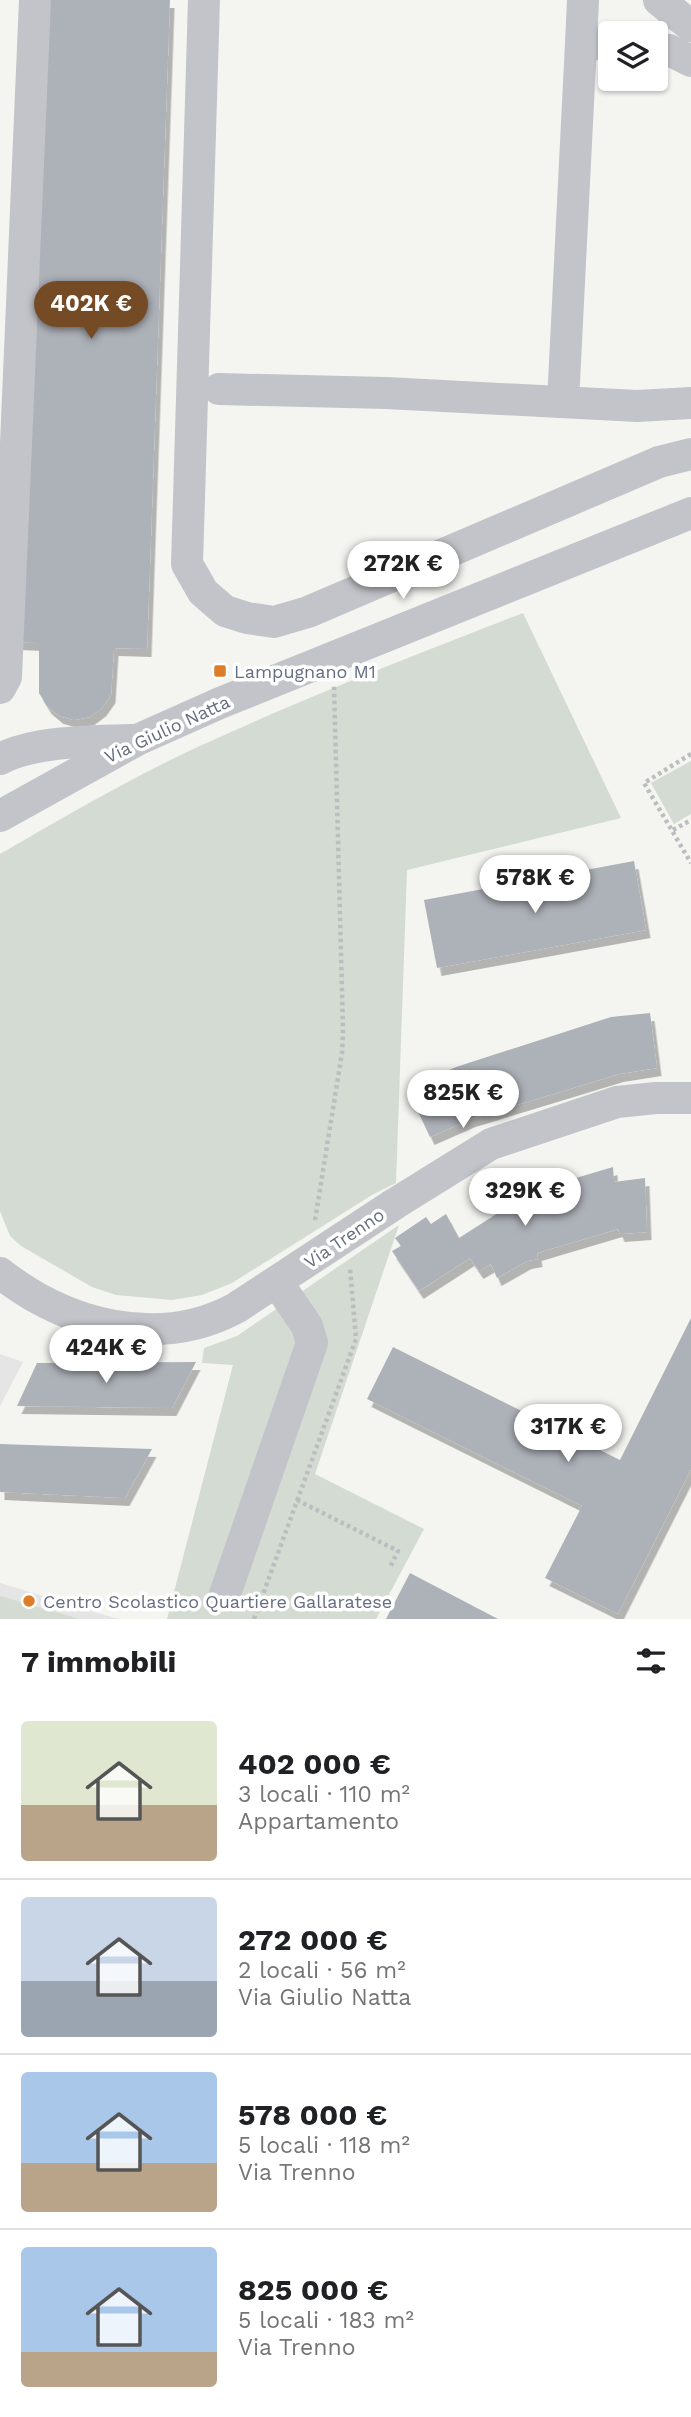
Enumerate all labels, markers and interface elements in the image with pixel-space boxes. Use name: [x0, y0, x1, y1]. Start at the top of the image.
map controls: [598, 21, 668, 91]
button: layers: [598, 21, 668, 91]
pin: 402K €: [34, 282, 148, 341]
text: 402K €: [50, 290, 132, 317]
pin: 272K €: [346, 542, 460, 601]
text: 272K €: [363, 550, 443, 577]
place label: Lampugnano M1: [234, 661, 376, 682]
marker: Lampugnano M1: [212, 663, 228, 679]
street label: Via Giulio Natta: [101, 691, 233, 767]
pin: 578K €: [478, 856, 592, 915]
text: 578K €: [495, 864, 575, 891]
pin: 825K €: [406, 1070, 520, 1130]
text: 825K €: [423, 1079, 503, 1106]
pin: 329K €: [468, 1168, 582, 1228]
text: 329K €: [485, 1177, 565, 1204]
street label: Via Trenno: [300, 1204, 388, 1272]
pin: 424K €: [49, 1326, 163, 1385]
text: 424K €: [65, 1334, 147, 1361]
pin: 317K €: [511, 1404, 625, 1464]
text: 317K €: [530, 1413, 606, 1440]
place label: Centro Scolastico Quartiere Gallaratese: [43, 1591, 392, 1612]
marker: Centro Scolastico Quartiere Gallaratese: [21, 1593, 37, 1609]
icon: filters: [632, 1642, 670, 1680]
text: 7 immobili: [21, 1644, 176, 1679]
text: 402 000 €: [238, 1746, 391, 1781]
icon: home: [77, 1749, 161, 1833]
text: 3 locali · 110 m²: [238, 1781, 410, 1808]
text: Appartamento: [238, 1808, 399, 1835]
text: 272 000 €: [238, 1922, 388, 1957]
icon: home: [77, 1925, 161, 2009]
text: 2 locali · 56 m²: [238, 1957, 406, 1984]
text: Via Giulio Natta: [238, 1984, 411, 2011]
text: 578 000 €: [238, 2097, 387, 2132]
icon: home: [77, 2100, 161, 2184]
text: 5 locali · 118 m²: [238, 2132, 410, 2159]
text: Via Trenno: [238, 2159, 356, 2186]
text: 825 000 €: [238, 2272, 388, 2307]
icon: home: [77, 2275, 161, 2359]
text: 5 locali · 183 m²: [238, 2307, 414, 2334]
text: Via Trenno: [238, 2334, 356, 2361]

